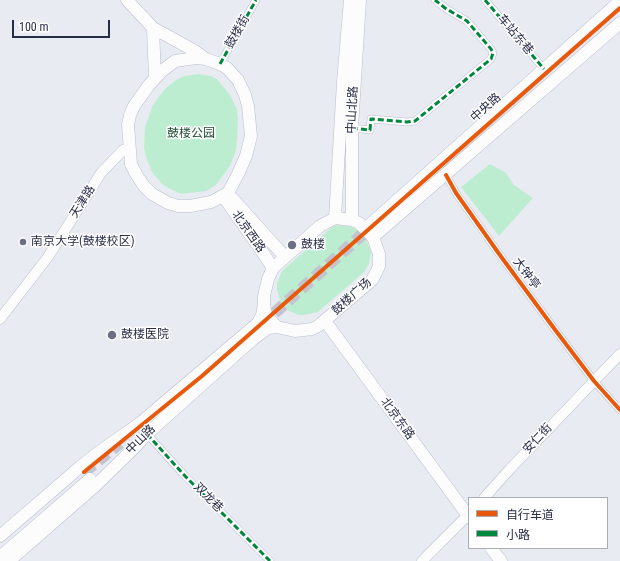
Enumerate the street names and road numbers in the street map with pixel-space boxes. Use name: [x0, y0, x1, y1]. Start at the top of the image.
street label: 车站东巷: [494, 12, 536, 58]
street label: 鼓楼街: [223, 13, 253, 51]
street label: 中山北路: [345, 86, 361, 134]
street label: 中央路: [468, 91, 504, 125]
street label: 天津路: [67, 183, 99, 221]
street label: 北京西路: [228, 208, 268, 256]
street label: 大钟亭: [509, 255, 543, 293]
street label: 鼓楼广场: [329, 276, 375, 318]
street label: 北京东路: [377, 395, 417, 443]
street label: 安仁街: [520, 421, 556, 457]
street label: 中山路: [123, 422, 159, 458]
street label: 双龙巷: [190, 480, 226, 516]

